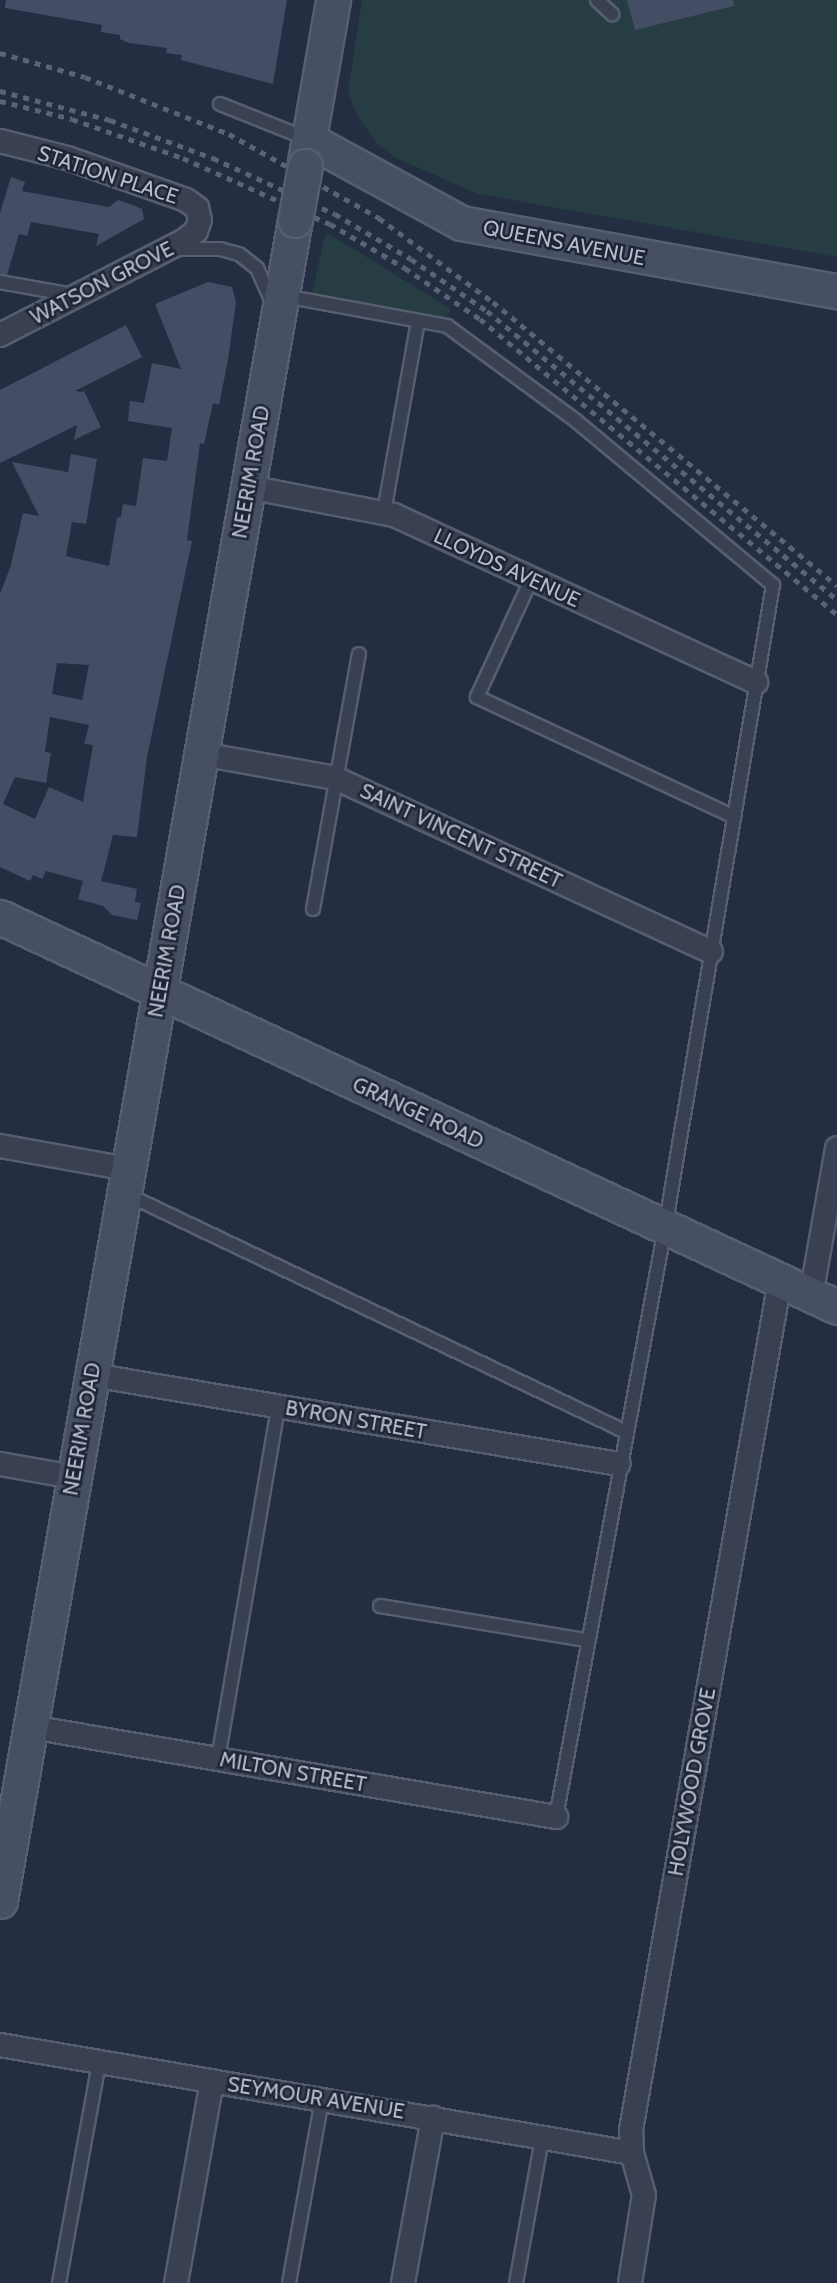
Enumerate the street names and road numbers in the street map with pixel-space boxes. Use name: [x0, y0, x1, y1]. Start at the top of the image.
street label: STATION PLACE: [35, 140, 181, 210]
street label: QUEENS AVENUE: [481, 215, 647, 271]
street label: WATSON GROVE: [26, 236, 178, 330]
street label: NEERIM ROAD: [227, 404, 275, 540]
street label: LLOYDS AVENUE: [430, 523, 584, 613]
street label: SAINT VINCENT STREET: [356, 778, 566, 894]
street label: NEERIM ROAD: [143, 883, 191, 1019]
street label: GRANGE ROAD: [348, 1072, 488, 1154]
street label: NEERIM ROAD: [58, 1361, 106, 1497]
street label: BYRON STREET: [283, 1395, 429, 1445]
street label: HOLYWOOD GROVE: [663, 1686, 721, 1878]
street label: MILTON STREET: [218, 1747, 368, 1797]
street label: SEYMOUR AVENUE: [226, 2072, 406, 2124]

